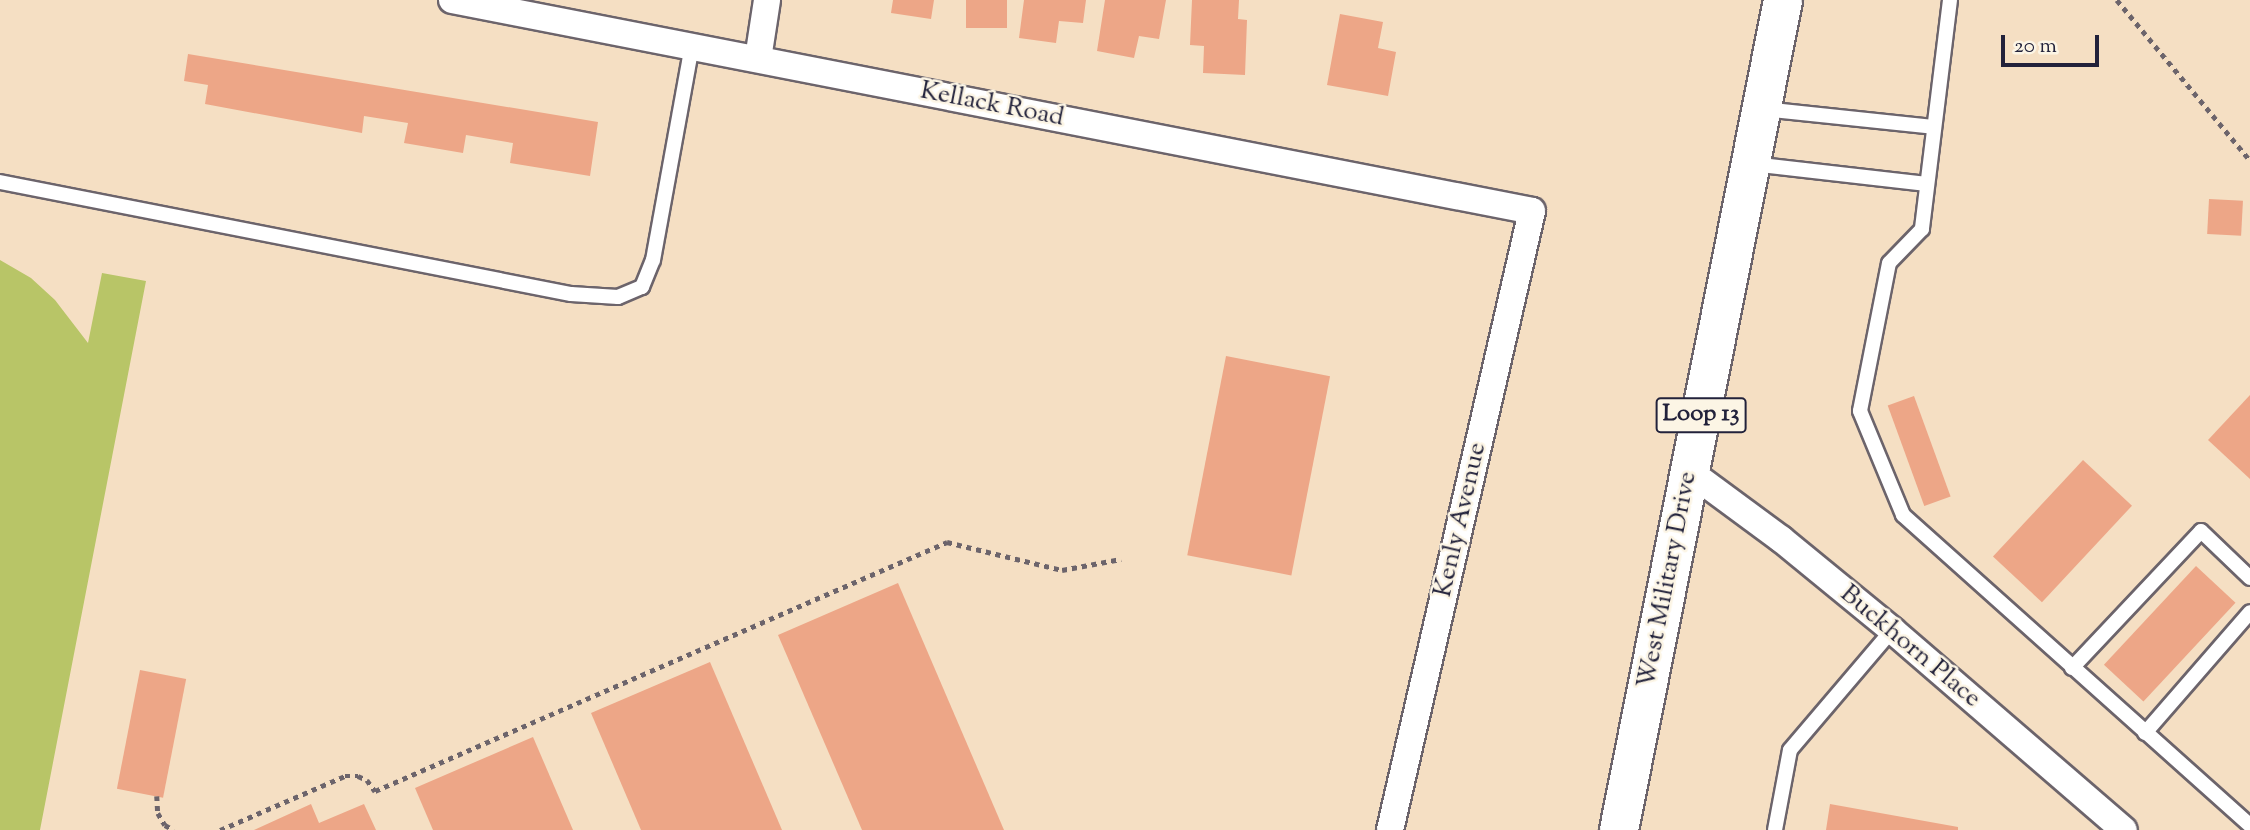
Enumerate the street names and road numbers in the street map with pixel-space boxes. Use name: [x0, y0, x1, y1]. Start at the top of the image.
street label: Kellack Road: [918, 76, 1066, 134]
road number: Loop 13: [1656, 394, 1746, 436]
street label: Kenly Avenue: [1428, 440, 1494, 600]
street label: West Military Drive: [1632, 469, 1704, 691]
street label: Buckhorn Place: [1833, 579, 1987, 715]

